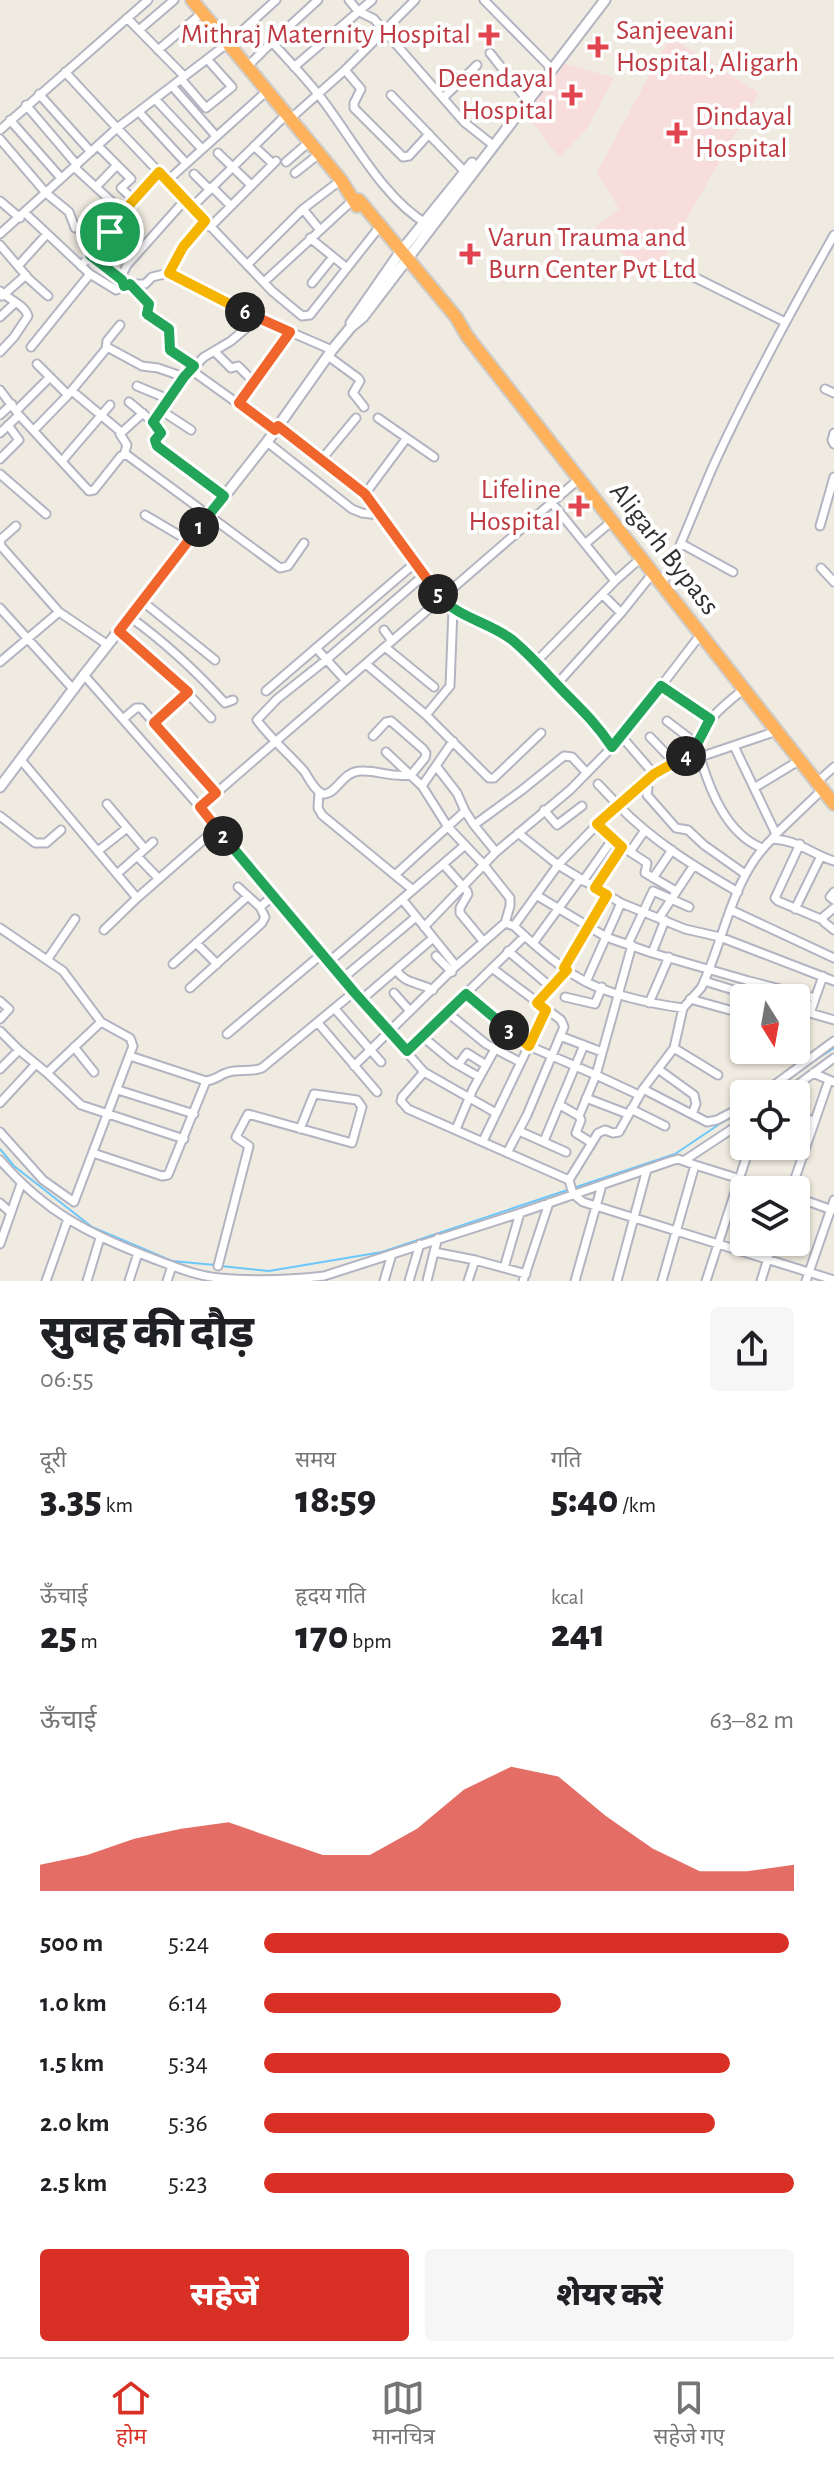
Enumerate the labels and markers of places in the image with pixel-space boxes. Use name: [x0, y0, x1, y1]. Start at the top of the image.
place label: Sanjeevani Hospital, Aligarh: [616, 17, 799, 77]
place label: Mithraj Maternity Hospital: [181, 21, 471, 49]
marker: Mithraj Maternity Hospital: [478, 24, 500, 46]
marker: Sanjeevani Hospital, Aligarh: [587, 36, 609, 58]
place label: Deendayal Hospital: [437, 65, 554, 125]
marker: Deendayal Hospital: [561, 84, 583, 106]
place label: Dindayal Hospital: [695, 103, 793, 163]
marker: Dindayal Hospital: [666, 122, 688, 144]
pin: [76, 198, 144, 266]
place label: Varun Trauma and Burn Center Pvt Ltd: [488, 224, 696, 284]
marker: Varun Trauma and Burn Center Pvt Ltd: [459, 243, 481, 265]
pin: 6: [225, 292, 265, 332]
place label: Lifeline Hospital: [468, 476, 561, 536]
marker: Lifeline Hospital: [568, 495, 590, 517]
pin: 1: [179, 507, 219, 547]
pin: 5: [418, 574, 458, 614]
pin: 4: [666, 736, 706, 776]
pin: 2: [203, 816, 243, 856]
pin: 3: [489, 1010, 529, 1050]

